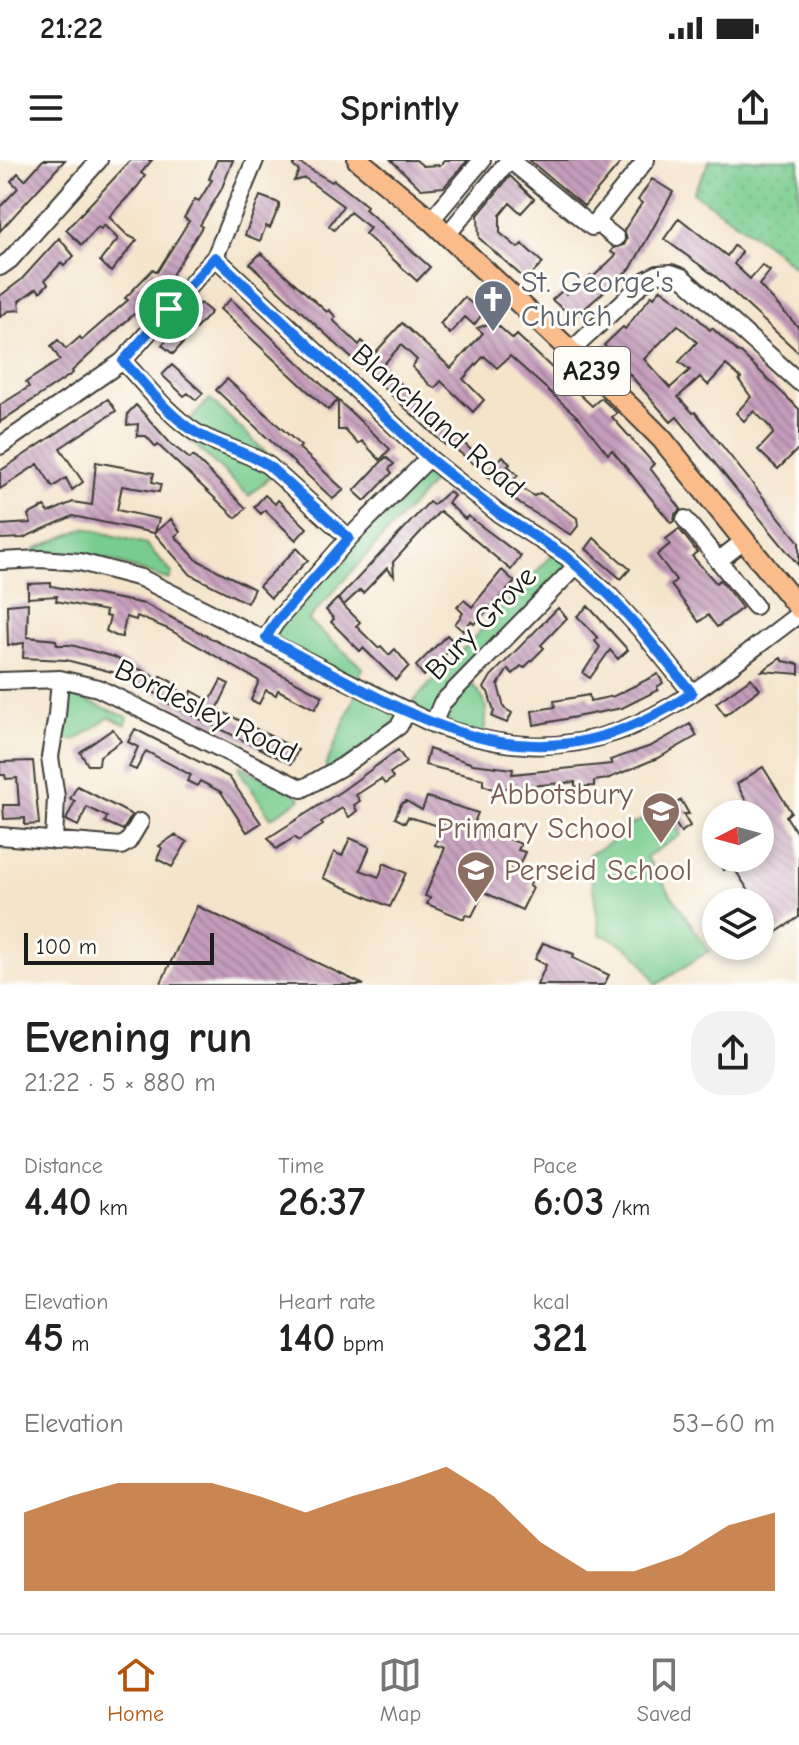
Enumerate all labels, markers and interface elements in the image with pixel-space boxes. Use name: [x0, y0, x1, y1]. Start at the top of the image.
text: 21:22: [40, 11, 103, 46]
icon: menu: [24, 86, 68, 130]
icon: share: [731, 86, 775, 130]
text: Sprintly: [340, 88, 459, 129]
place label: St. George's Church: [521, 265, 673, 334]
pin: [135, 275, 203, 343]
church icon: St. George's Church: [472, 278, 514, 333]
icon: arrive: [147, 287, 191, 331]
street label: Blanchland Road: [345, 337, 531, 505]
road number: A239: [554, 347, 630, 395]
street label: Bury Grove: [418, 559, 544, 687]
street label: Bordesley Road: [109, 652, 303, 770]
place label: Abbotsbury Primary School: [436, 777, 634, 846]
school or university icon: Abbotsbury Primary School: [640, 790, 682, 845]
north arrow: [702, 800, 774, 872]
map controls: [702, 800, 774, 960]
school or university icon: Perseid School: [455, 849, 497, 904]
place label: Perseid School: [504, 853, 692, 888]
button: layers: [702, 888, 774, 960]
scale bar: [24, 929, 214, 965]
text: 100 m: [36, 934, 97, 960]
button: share: [691, 1011, 775, 1095]
text: Evening run: [24, 1012, 252, 1063]
text: 21:22 · 5 × 880 m: [24, 1068, 216, 1098]
text: Distance: [24, 1153, 103, 1179]
text: Time: [278, 1153, 324, 1179]
text: Pace: [533, 1153, 577, 1179]
text: 4.40: [24, 1179, 92, 1225]
text: 26:37: [278, 1179, 365, 1225]
text: 6:03: [533, 1179, 604, 1225]
text: km: [92, 1195, 128, 1221]
text: /km: [604, 1195, 650, 1221]
text: Elevation: [24, 1289, 108, 1315]
text: Heart rate: [278, 1289, 375, 1315]
text: kcal: [533, 1289, 570, 1315]
text: 45: [24, 1315, 64, 1361]
text: 140: [278, 1315, 335, 1361]
text: 321: [533, 1315, 588, 1361]
text: m: [64, 1331, 90, 1357]
text: bpm: [335, 1331, 384, 1357]
text: Elevation: [24, 1409, 124, 1439]
text: 53–60 m: [672, 1409, 775, 1439]
tab: Home: [107, 1653, 164, 1727]
tab: Map: [378, 1653, 422, 1727]
tab: Saved: [637, 1653, 692, 1727]

